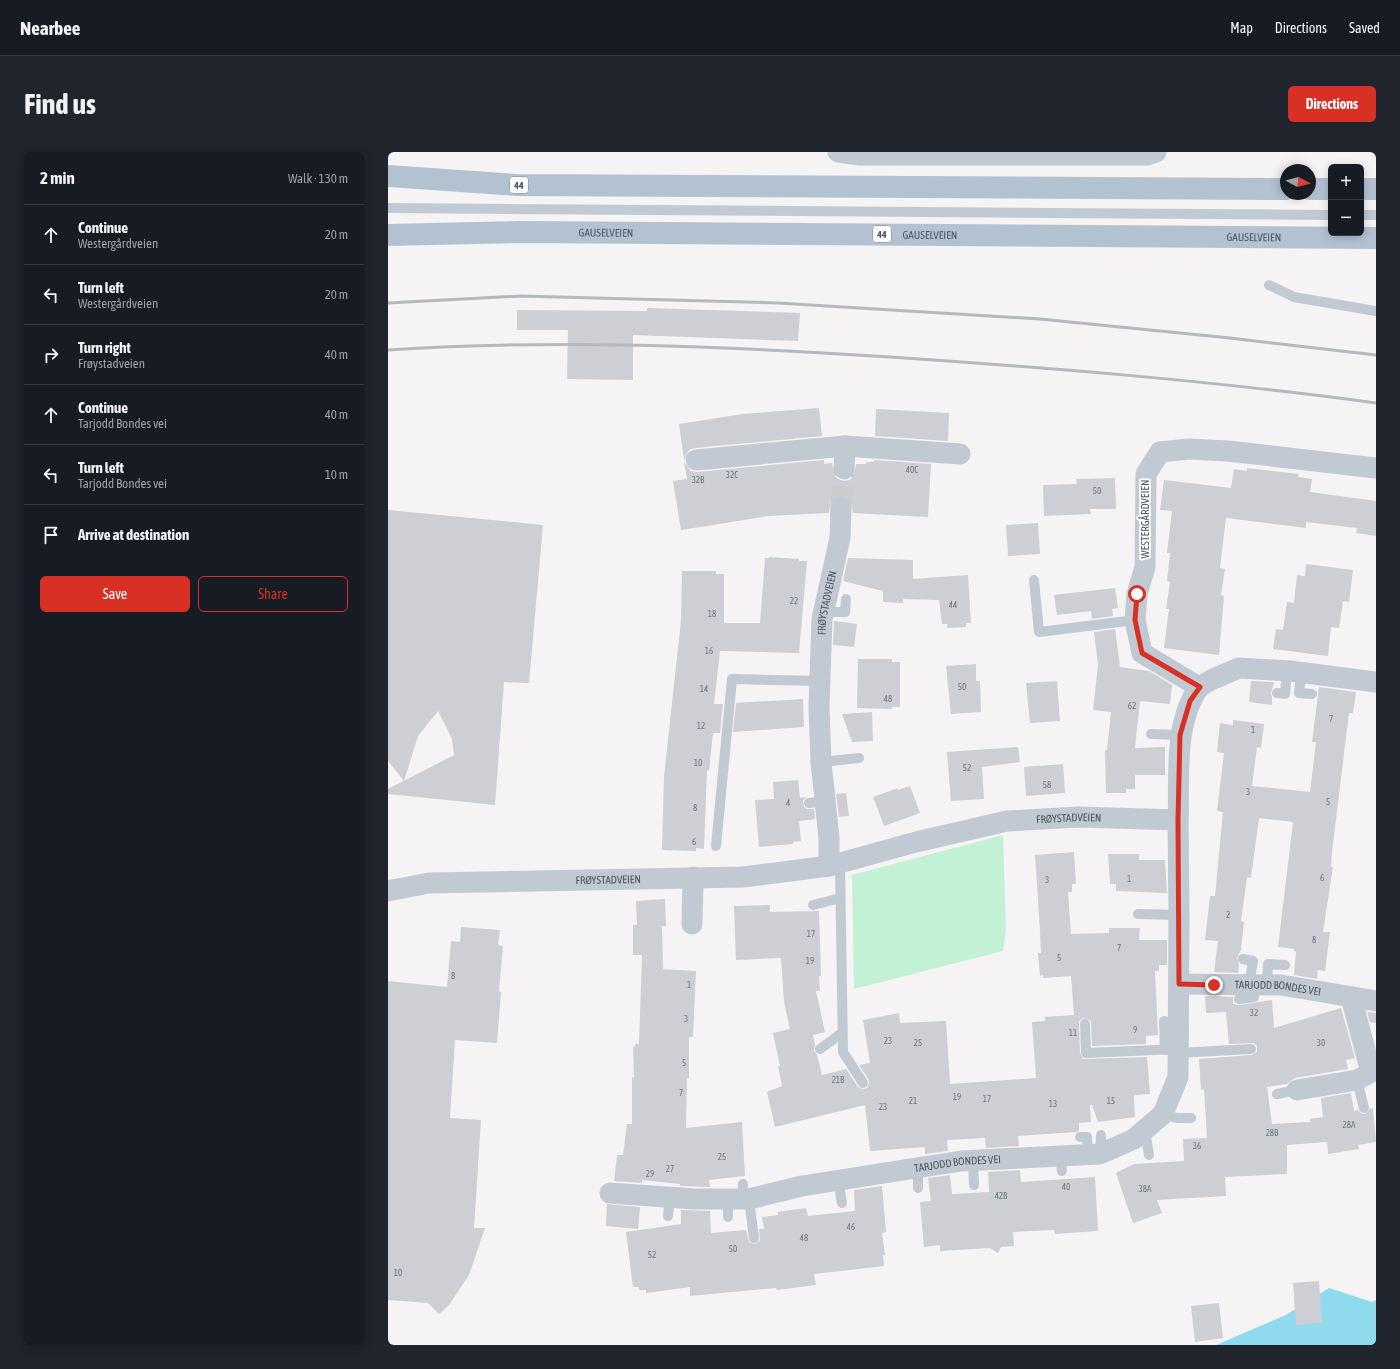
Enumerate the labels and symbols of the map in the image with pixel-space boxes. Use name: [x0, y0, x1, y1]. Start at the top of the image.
north arrow: [1280, 164, 1316, 200]
road number: 44: [510, 177, 528, 193]
street label: GAUSELVEIEN: [579, 226, 633, 239]
road number: 44: [873, 226, 891, 242]
street label: GAUSELVEIEN: [903, 229, 957, 241]
street label: GAUSELVEIEN: [1227, 231, 1281, 243]
house number: 40C: [906, 465, 918, 475]
house number: 32C: [726, 470, 738, 480]
house number: 32B: [692, 475, 705, 485]
street label: WESTERGÅRDVEIEN: [1138, 479, 1151, 559]
house number: 50: [1093, 486, 1101, 496]
street label: FRØYSTADVEIEN: [815, 570, 839, 635]
route start: [1128, 585, 1146, 603]
house number: 22: [790, 596, 798, 606]
house number: 44: [949, 600, 957, 610]
house number: 18: [708, 609, 716, 619]
house number: 16: [705, 646, 713, 656]
house number: 50: [958, 682, 966, 692]
house number: 14: [700, 684, 708, 694]
house number: 48: [884, 694, 892, 704]
house number: 62: [1128, 701, 1136, 711]
house number: 7: [1329, 714, 1333, 724]
house number: 12: [697, 721, 705, 731]
house number: 1: [1251, 725, 1255, 735]
house number: 10: [694, 758, 702, 768]
house number: 52: [963, 763, 971, 773]
house number: 58: [1043, 780, 1051, 790]
house number: 3: [1246, 787, 1250, 797]
house number: 5: [1326, 797, 1330, 807]
house number: 4: [786, 798, 790, 808]
house number: 8: [693, 803, 697, 813]
street label: FRØYSTADVEIEN: [1036, 811, 1102, 825]
house number: 6: [692, 837, 696, 847]
street label: FRØYSTADVEIEN: [575, 873, 641, 886]
house number: 6: [1320, 873, 1324, 883]
house number: 1: [1127, 874, 1131, 884]
house number: 3: [1045, 875, 1049, 885]
house number: 2: [1226, 910, 1230, 920]
house number: 17: [807, 929, 815, 939]
house number: 8: [1312, 935, 1316, 945]
house number: 7: [1117, 943, 1121, 953]
house number: 5: [1057, 953, 1061, 963]
house number: 19: [806, 956, 814, 966]
house number: 8: [451, 971, 455, 981]
route end: [1205, 976, 1223, 994]
street label: TARJODD BONDES VEI: [1234, 979, 1322, 998]
house number: 1: [687, 980, 691, 990]
house number: 32: [1250, 1008, 1258, 1018]
house number: 3: [684, 1014, 688, 1024]
house number: 9: [1133, 1025, 1137, 1035]
house number: 11: [1069, 1028, 1077, 1038]
house number: 23: [884, 1036, 892, 1046]
house number: 25: [914, 1038, 922, 1048]
house number: 30: [1317, 1038, 1325, 1048]
house number: 5: [682, 1058, 686, 1068]
house number: 21B: [832, 1075, 845, 1085]
house number: 7: [679, 1088, 683, 1098]
house number: 19: [953, 1092, 961, 1102]
house number: 17: [983, 1094, 991, 1104]
house number: 21: [909, 1096, 917, 1106]
house number: 15: [1107, 1096, 1115, 1106]
house number: 13: [1049, 1099, 1057, 1109]
house number: 23: [879, 1102, 887, 1112]
house number: 28A: [1343, 1120, 1356, 1130]
house number: 28B: [1266, 1128, 1279, 1138]
house number: 36: [1193, 1141, 1201, 1151]
house number: 25: [718, 1152, 726, 1162]
street label: TARJODD BONDES VEI: [913, 1153, 1001, 1174]
house number: 27: [666, 1164, 674, 1174]
house number: 29: [646, 1169, 654, 1179]
house number: 40: [1062, 1182, 1070, 1192]
house number: 38A: [1139, 1184, 1152, 1194]
house number: 42B: [995, 1191, 1008, 1201]
house number: 46: [847, 1222, 855, 1232]
house number: 48: [800, 1233, 808, 1243]
house number: 50: [729, 1244, 737, 1254]
house number: 52: [648, 1250, 656, 1260]
house number: 10: [394, 1268, 402, 1278]

